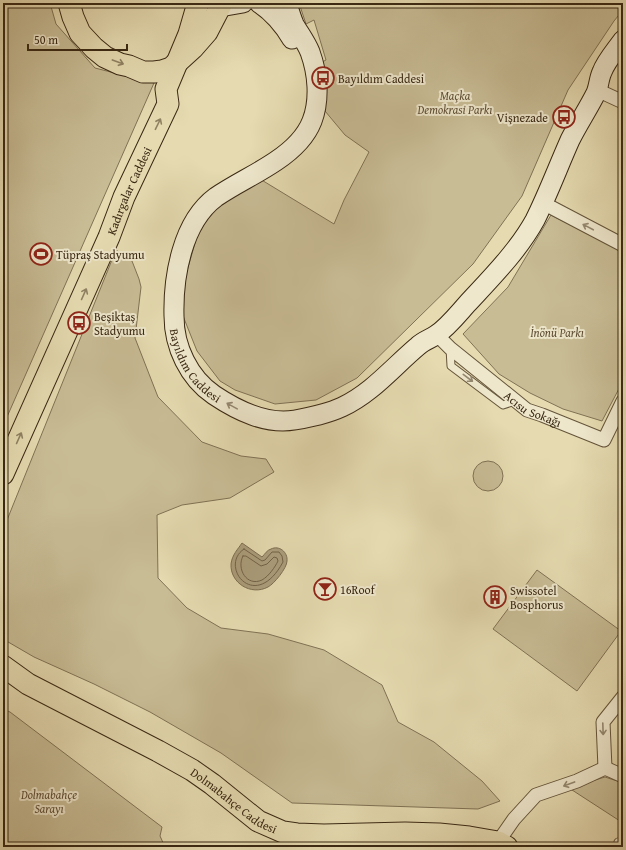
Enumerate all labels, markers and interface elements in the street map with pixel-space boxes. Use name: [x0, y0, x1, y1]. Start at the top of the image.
scale bar: [28, 26, 127, 52]
text: 50 m: [34, 31, 58, 48]
one-way arrow: [111, 59, 123, 67]
bus stop icon: Bayıldım Caddesi: [310, 65, 336, 91]
place label: Bayıldım Caddesi: [338, 70, 425, 87]
park label: Maçka Demokrasi Parkı: [417, 87, 492, 118]
bus stop icon: Vişnezade: [551, 104, 577, 130]
place label: Vişnezade: [497, 109, 548, 126]
one-way arrow: [155, 118, 162, 130]
street label: Kadırgalar Caddesi: [102, 143, 155, 237]
one-way arrow: [583, 223, 595, 230]
sports icon: Tüpraş Stadyumu: [28, 241, 54, 267]
place label: Tüpraş Stadyumu: [56, 246, 145, 263]
one-way arrow: [80, 288, 88, 300]
place label: Beşiktaş Stadyumu: [94, 308, 145, 339]
bus stop icon: Beşiktaş Stadyumu: [66, 310, 92, 336]
park label: İnönü Parkı: [530, 324, 584, 341]
street label: Bayıldım Caddesi: [166, 327, 225, 406]
one-way arrow: [462, 374, 473, 383]
street label: Acısu Sokağı: [501, 387, 565, 431]
one-way arrow: [226, 401, 238, 409]
one-way arrow: [16, 432, 23, 444]
bar icon: 16Roof: [312, 576, 338, 602]
place label: 16Roof: [340, 581, 376, 598]
place label: Swissotel Bosphorus: [510, 582, 563, 613]
building icon: Swissotel Bosphorus: [482, 584, 508, 610]
one-way arrow: [600, 722, 607, 735]
street label: Dolmabahçe Caddesi: [187, 763, 281, 837]
one-way arrow: [563, 780, 575, 788]
park label: Dolmabahçe Sarayı: [20, 786, 77, 817]

